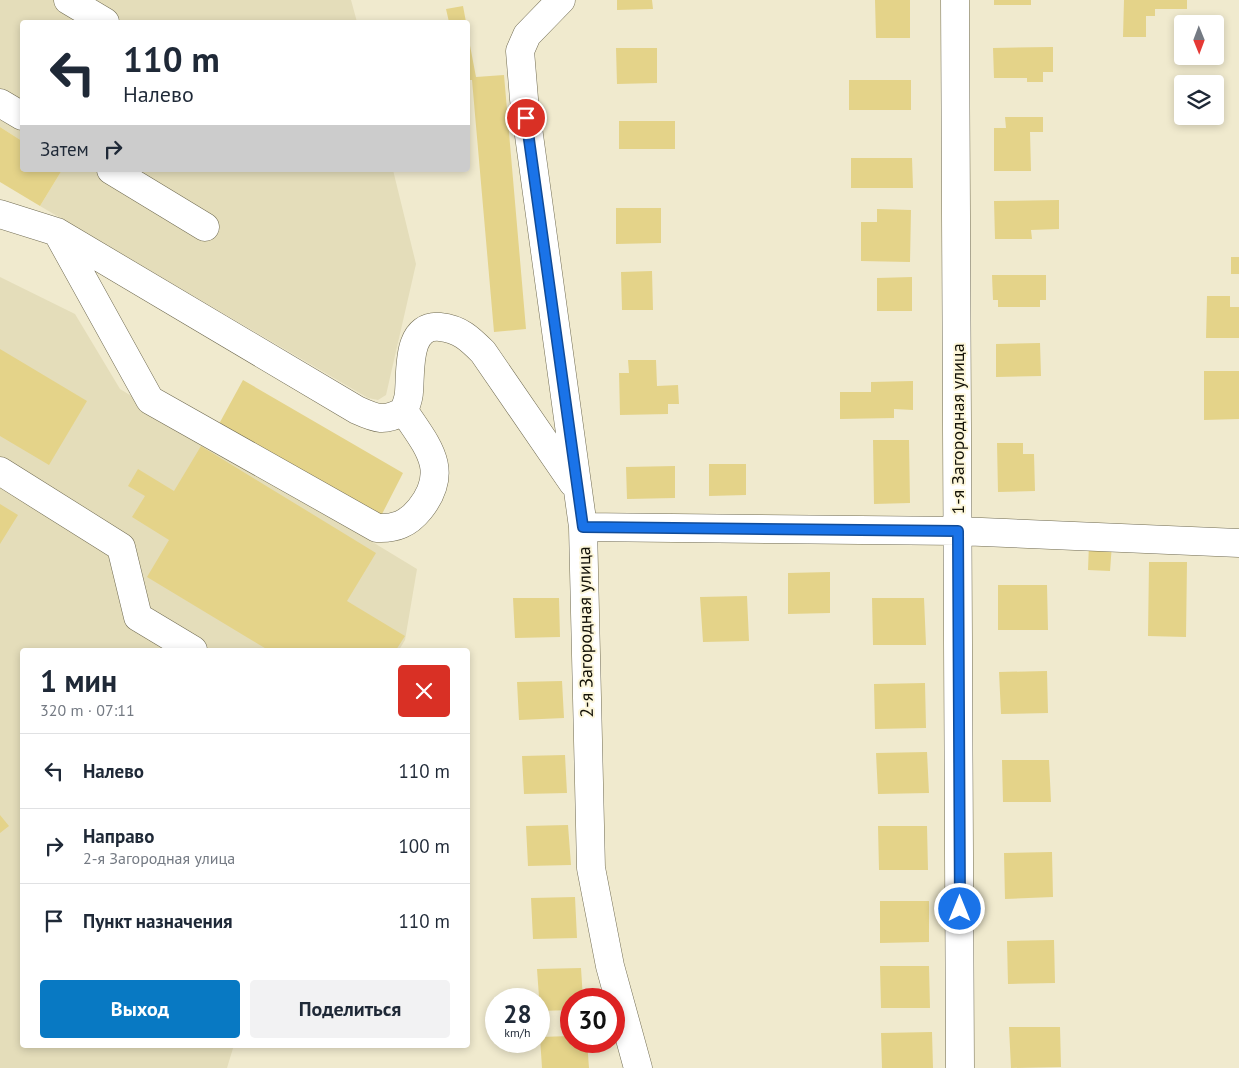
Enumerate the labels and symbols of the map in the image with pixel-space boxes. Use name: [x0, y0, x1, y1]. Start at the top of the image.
north arrow: [1174, 15, 1224, 65]
pin: [505, 97, 547, 139]
street label: 1-я Загородная улица: [946, 343, 969, 515]
street label: 2-я Загородная улица: [572, 546, 598, 718]
position arrow: [933, 882, 985, 934]
speed limit sign: 30: [560, 988, 625, 1053]

